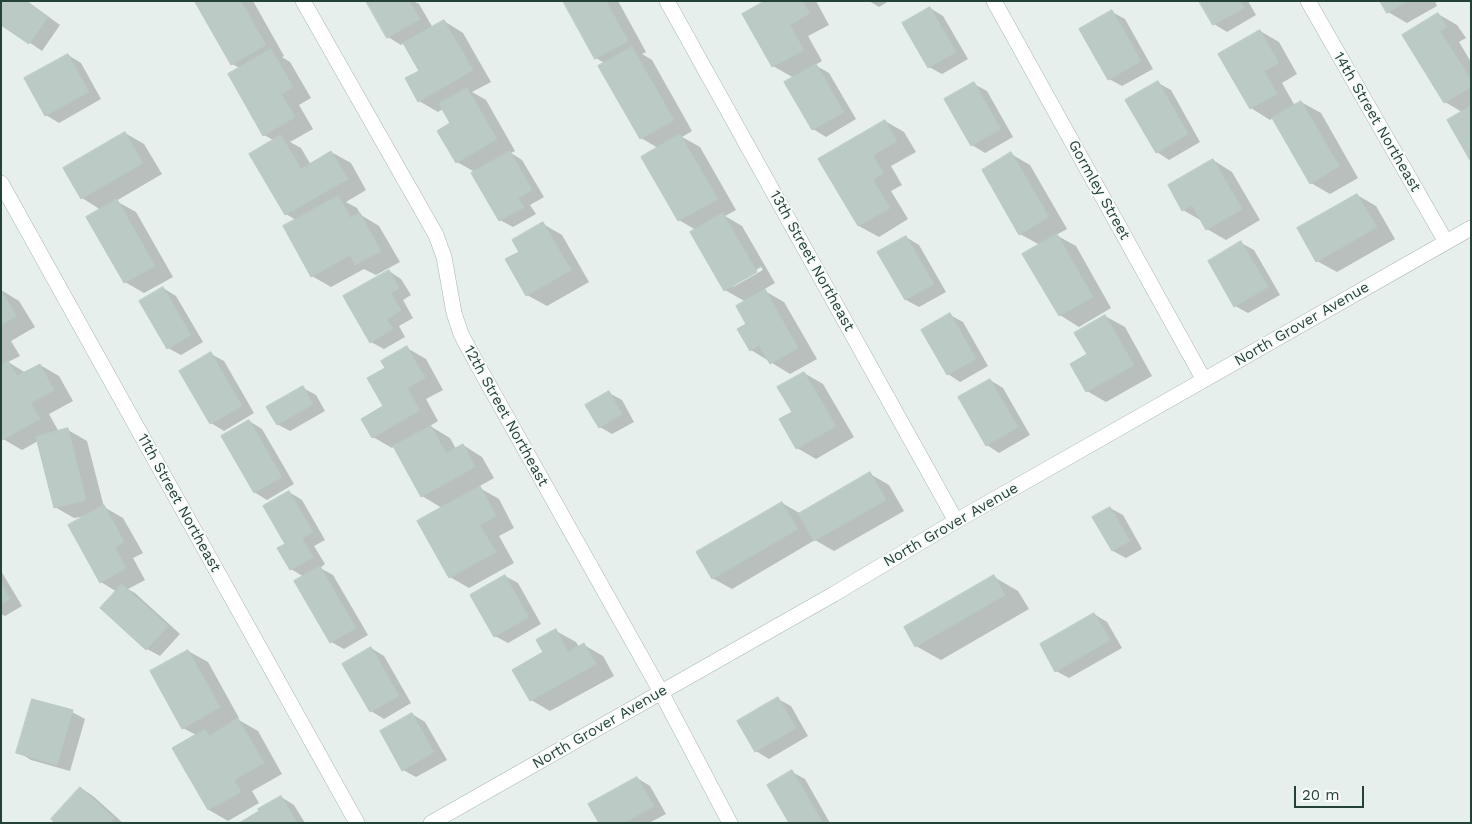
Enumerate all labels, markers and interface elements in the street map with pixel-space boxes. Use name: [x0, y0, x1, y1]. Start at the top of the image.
street label: 14th Street Northeast: [1330, 49, 1424, 195]
street label: Gormley Street: [1064, 137, 1134, 243]
street label: 13th Street Northeast: [766, 188, 858, 334]
street label: North Grover Avenue: [1231, 278, 1373, 370]
street label: 12th Street Northeast: [460, 343, 552, 489]
street label: 11th Street Northeast: [134, 431, 224, 575]
street label: North Grover Avenue: [880, 479, 1022, 571]
street label: North Grover Avenue: [529, 681, 671, 773]
scale bar: [1297, 776, 1367, 808]
text: 20 m: [1302, 786, 1340, 804]

